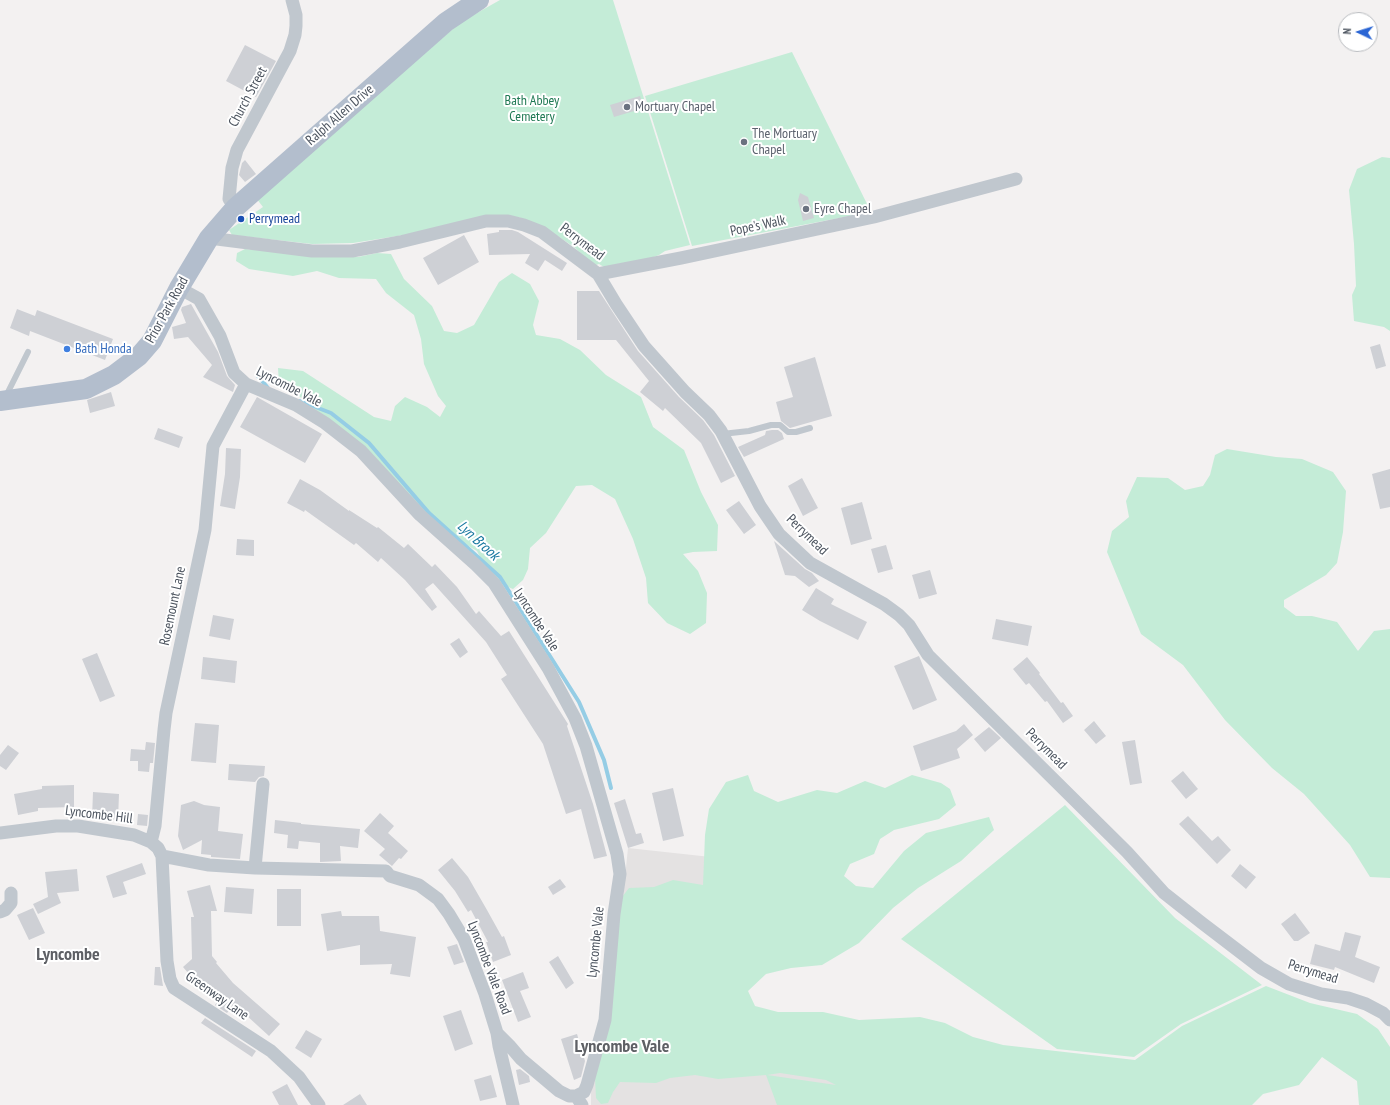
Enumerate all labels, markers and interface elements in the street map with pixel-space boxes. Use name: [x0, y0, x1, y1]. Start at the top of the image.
north arrow: [1338, 12, 1378, 52]
text: N: [1340, 28, 1354, 35]
street label: Church Street: [225, 64, 271, 130]
street label: Ralph Allen Drive: [303, 81, 377, 149]
park label: Bath Abbey Cemetery: [505, 93, 559, 126]
place label: Mortuary Chapel: [635, 99, 715, 115]
marker: Mortuary Chapel: [622, 102, 632, 112]
place label: The Mortuary Chapel: [752, 126, 817, 158]
marker: The Mortuary Chapel: [739, 137, 749, 147]
place label: Eyre Chapel: [814, 201, 871, 217]
marker: Eyre Chapel: [801, 204, 811, 214]
place label: Perrymead: [249, 211, 300, 227]
street label: Pope's Walk: [729, 212, 787, 240]
marker: Perrymead: [236, 214, 246, 224]
street label: Perrymead: [557, 220, 607, 264]
street label: Prior Park Road: [142, 274, 192, 346]
place label: Bath Honda: [75, 341, 132, 357]
marker: Bath Honda: [62, 344, 72, 354]
street label: Lyncombe Vale: [253, 363, 325, 411]
street label: Perrymead: [783, 511, 831, 559]
water label: Lyn Brook: [453, 517, 503, 565]
street label: Rosemount Lane: [156, 565, 190, 647]
street label: Lyncombe Vale: [510, 585, 562, 655]
street label: Perrymead: [1022, 725, 1070, 773]
street label: Lyncombe Hill: [64, 803, 134, 827]
street label: Lyncombe Vale: [584, 906, 608, 978]
street label: Lyncombe Vale Road: [464, 919, 514, 1017]
district label: Lyncombe: [36, 944, 100, 966]
street label: Perrymead: [1286, 956, 1340, 988]
street label: Greenway Lane: [182, 968, 252, 1024]
district label: Lyncombe Vale: [575, 1036, 669, 1058]

